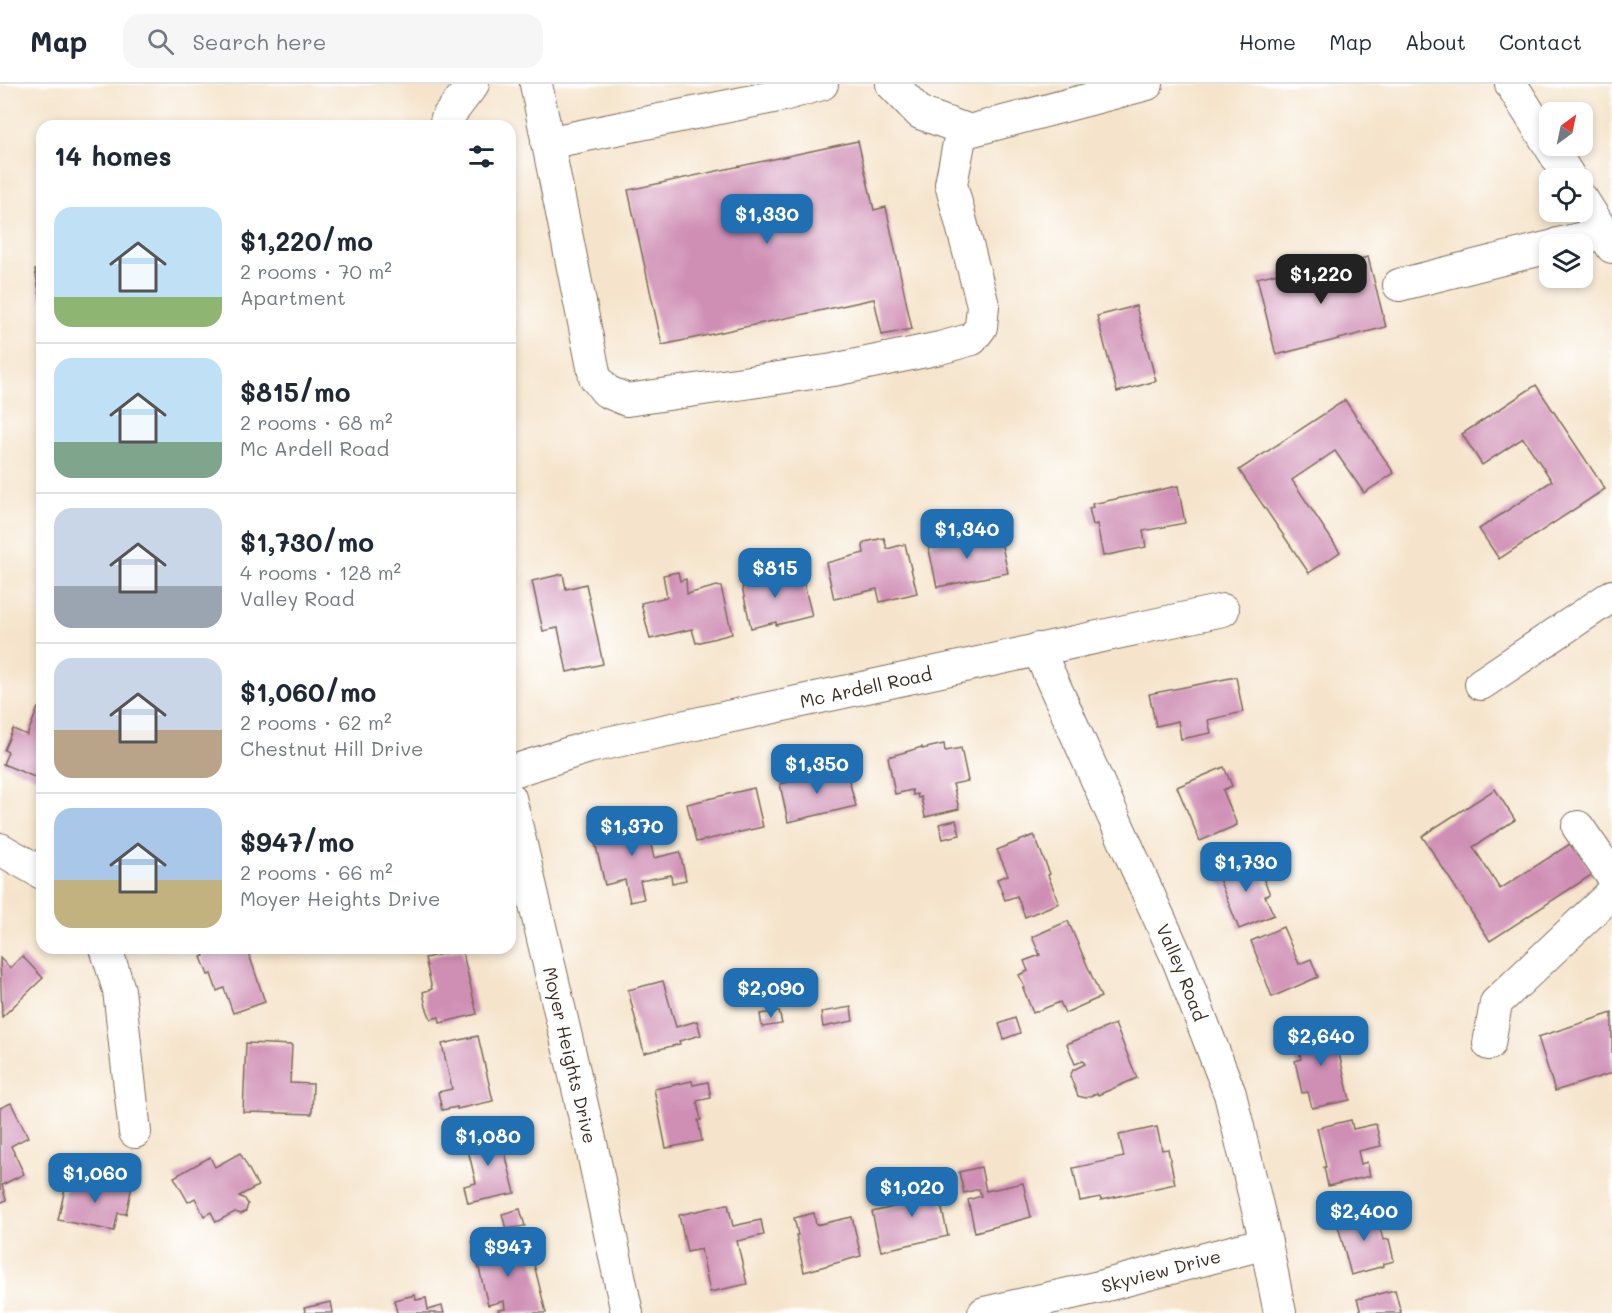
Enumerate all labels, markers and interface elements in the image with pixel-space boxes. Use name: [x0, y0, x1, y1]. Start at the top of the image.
search box: [123, 14, 543, 68]
text: Map: [30, 23, 87, 59]
icon: search: [144, 25, 177, 58]
text: Search here: [192, 27, 326, 56]
text: Home: [1239, 28, 1296, 55]
text: Map: [1329, 28, 1372, 55]
text: About: [1405, 28, 1466, 55]
text: Contact: [1499, 28, 1582, 55]
north arrow: [1539, 102, 1593, 156]
map controls: [1539, 102, 1593, 288]
text: 14 homes: [54, 139, 172, 173]
icon: filters: [465, 140, 498, 173]
button: locate: [1539, 168, 1593, 222]
pin: $1,330: [718, 194, 816, 245]
text: $1,330: [735, 200, 799, 226]
text: $1,220/mo: [240, 224, 373, 258]
icon: home: [102, 231, 174, 303]
button: layers: [1539, 234, 1593, 288]
pin: $1,220: [1272, 254, 1370, 305]
text: 2 rooms · 70 m²: [240, 258, 392, 284]
text: $1,220: [1290, 260, 1352, 286]
text: Apartment: [240, 284, 346, 310]
text: $815/mo: [240, 375, 351, 409]
icon: home: [102, 382, 174, 454]
text: 2 rooms · 68 m²: [240, 409, 393, 435]
text: Mc Ardell Road: [240, 435, 389, 461]
pin: $1,340: [918, 509, 1016, 560]
text: $1,340: [935, 515, 999, 541]
text: $1,730/mo: [240, 525, 374, 559]
icon: home: [102, 532, 174, 604]
pin: $815: [739, 548, 811, 599]
text: $815: [752, 554, 798, 580]
text: 4 rooms · 128 m²: [240, 559, 401, 585]
text: Valley Road: [240, 585, 354, 611]
street label: Mc Ardell Road: [797, 661, 934, 713]
text: $1,060/mo: [240, 675, 376, 709]
icon: home: [102, 682, 174, 754]
text: 2 rooms · 62 m²: [240, 709, 392, 735]
text: Chestnut Hill Drive: [240, 735, 423, 761]
pin: $1,350: [768, 744, 866, 795]
text: $1,350: [785, 750, 849, 776]
pin: $1,370: [583, 806, 681, 857]
text: $1,370: [600, 812, 664, 838]
text: $947/mo: [240, 825, 354, 859]
icon: home: [102, 832, 174, 904]
pin: $1,730: [1197, 842, 1295, 893]
text: $1,730: [1214, 848, 1278, 874]
text: 2 rooms · 66 m²: [240, 859, 393, 885]
text: Moyer Heights Drive: [240, 885, 440, 911]
street label: Valley Road: [1151, 920, 1213, 1024]
street label: Moyer Heights Drive: [538, 964, 603, 1146]
pin: $2,090: [722, 968, 820, 1019]
text: $2,090: [737, 974, 805, 1000]
pin: $2,640: [1272, 1016, 1370, 1067]
text: $2,640: [1287, 1022, 1355, 1048]
pin: $1,080: [439, 1116, 537, 1167]
text: $1,080: [455, 1122, 521, 1148]
pin: $1,060: [46, 1153, 144, 1204]
text: $1,060: [62, 1159, 128, 1185]
pin: $1,020: [863, 1167, 961, 1218]
text: $1,020: [880, 1173, 944, 1199]
pin: $2,400: [1315, 1191, 1413, 1242]
text: $2,400: [1330, 1197, 1398, 1223]
pin: $947: [472, 1227, 544, 1278]
text: $947: [484, 1233, 532, 1259]
street label: Skyview Drive: [1099, 1243, 1223, 1298]

